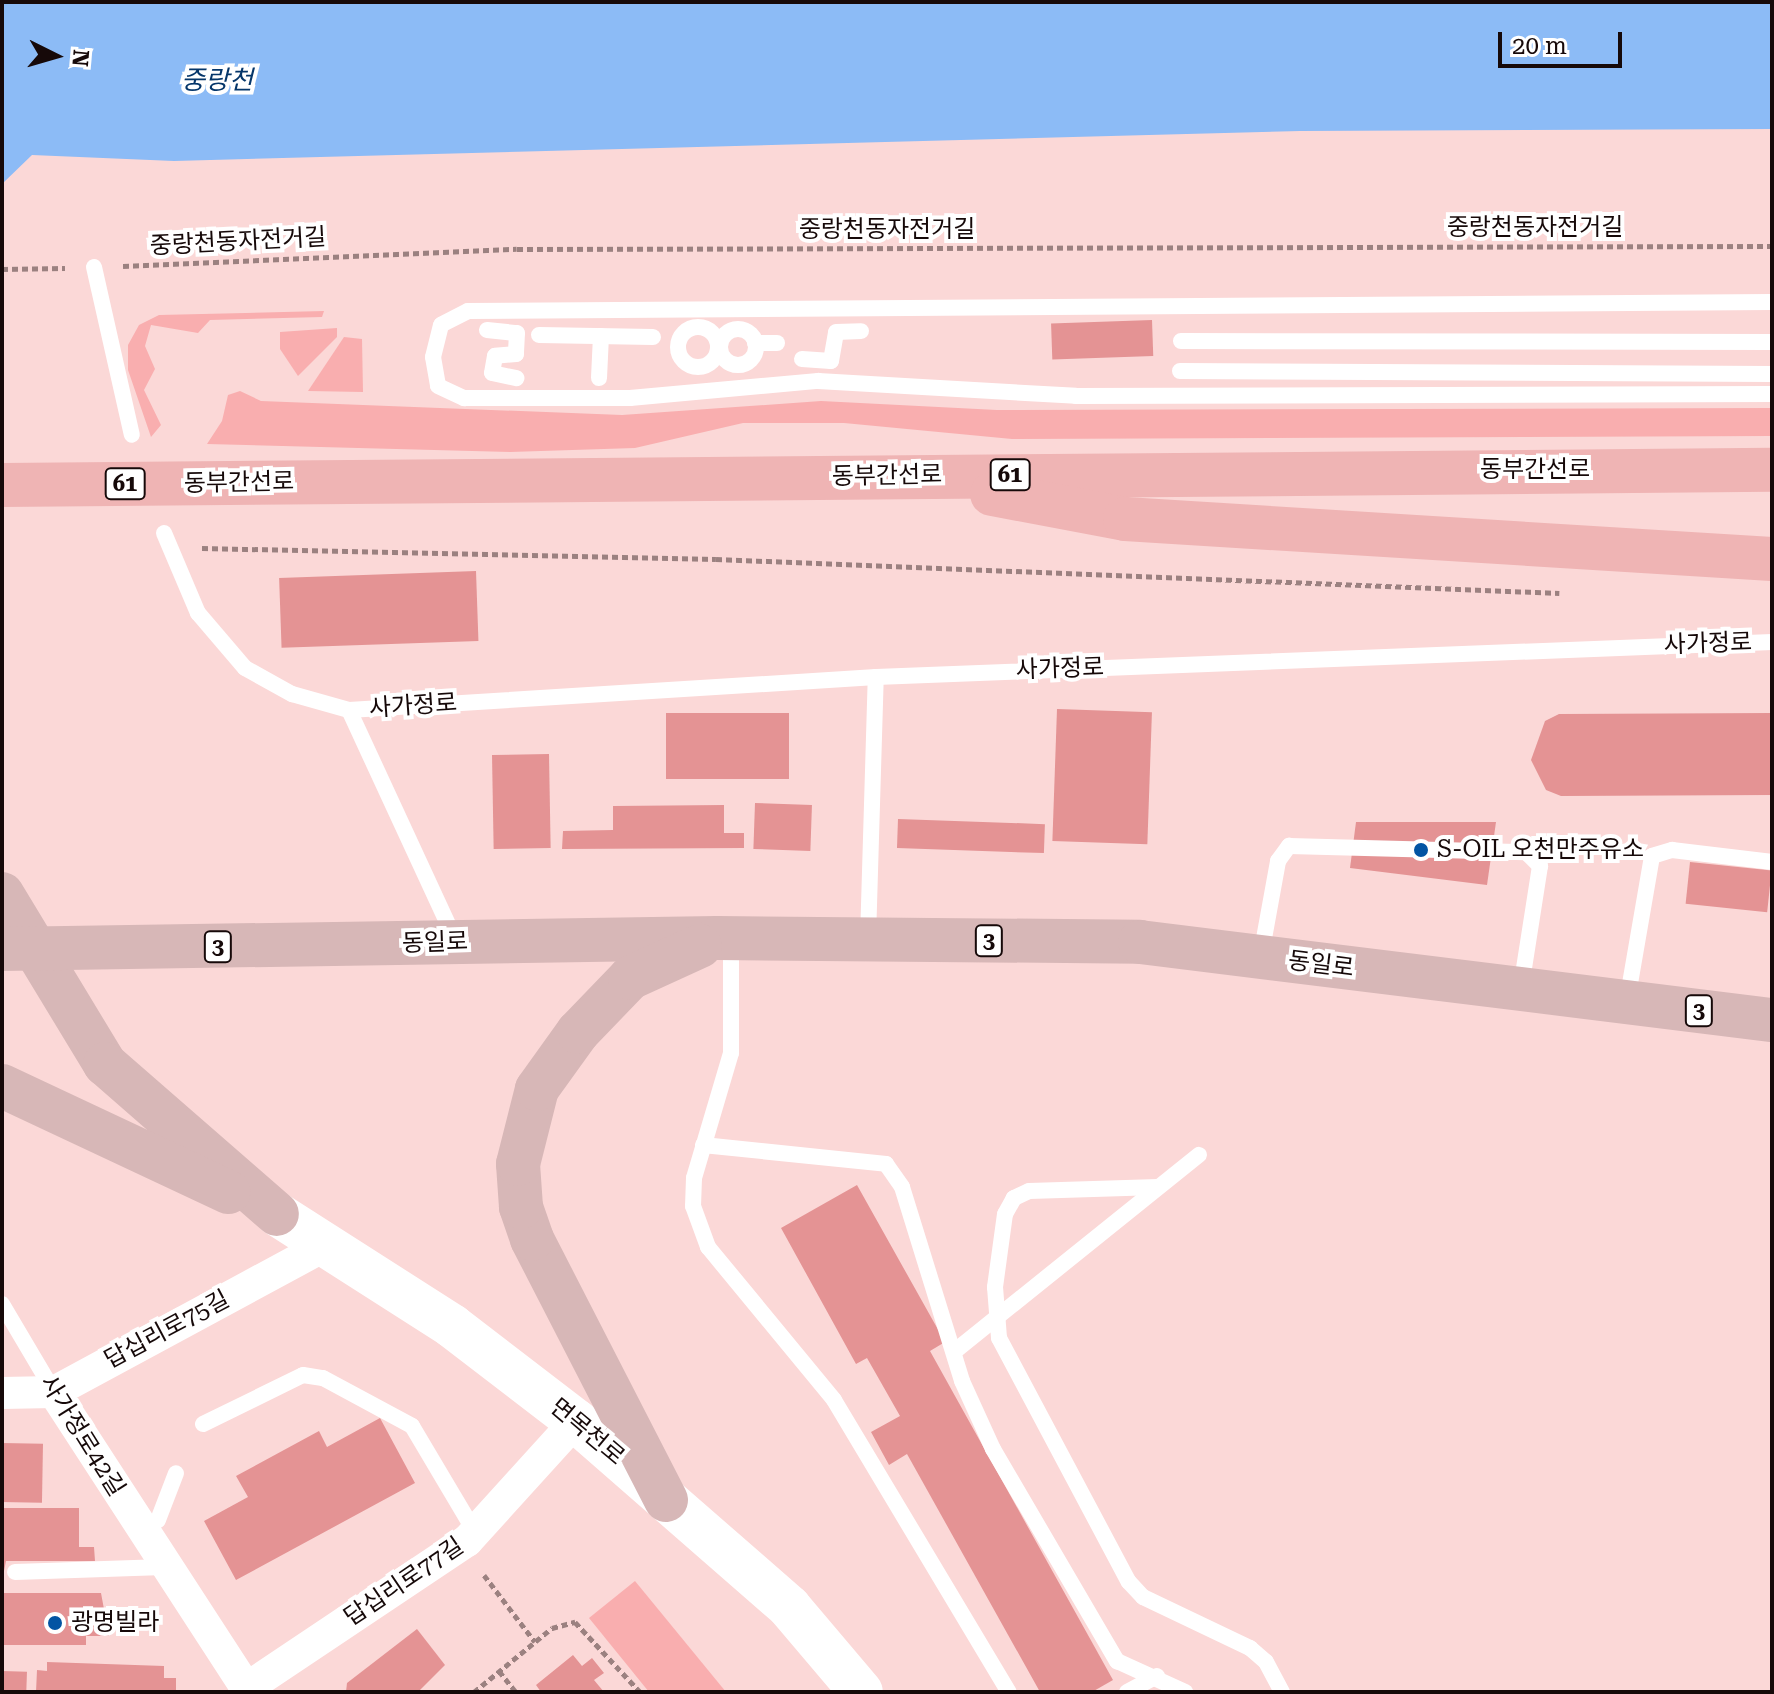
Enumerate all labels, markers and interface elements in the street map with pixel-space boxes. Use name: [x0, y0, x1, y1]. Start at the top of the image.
north arrow: [16, 16, 96, 96]
scale bar: [1502, 16, 1626, 66]
text: 20 m: [1512, 32, 1567, 60]
text: N: [67, 49, 94, 68]
water label: 중랑천: [181, 65, 253, 97]
street label: 중랑천동자전거길: [1447, 214, 1623, 242]
street label: 중랑천동자전거길: [799, 216, 975, 244]
street label: 중랑천동자전거길: [149, 223, 327, 261]
street label: 동부간선로: [1480, 456, 1590, 484]
road number: 61: [988, 457, 1032, 493]
street label: 동부간선로: [832, 461, 942, 491]
road number: 61: [103, 466, 147, 502]
street label: 동부간선로: [184, 468, 294, 498]
street label: 사가정로: [1663, 628, 1753, 660]
street label: 사가정로: [1015, 653, 1105, 685]
street label: 사가정로: [368, 689, 458, 723]
place label: S-OIL 오천만주유소: [1437, 836, 1644, 864]
marker: S-OIL 오천만주유소: [1412, 841, 1430, 859]
road number: 3: [973, 923, 1005, 959]
street label: 동일로: [401, 927, 469, 959]
road number: 3: [202, 929, 234, 965]
street label: 동일로: [1286, 947, 1356, 983]
road number: 3: [1683, 993, 1715, 1029]
street label: 답십리로75길: [100, 1285, 234, 1375]
street label: 사가정로42길: [33, 1370, 131, 1502]
street label: 면목천로: [544, 1393, 630, 1471]
street label: 답십리로77길: [339, 1532, 469, 1632]
place label: 광명빌라: [71, 1609, 159, 1637]
marker: 광명빌라: [46, 1614, 64, 1632]

